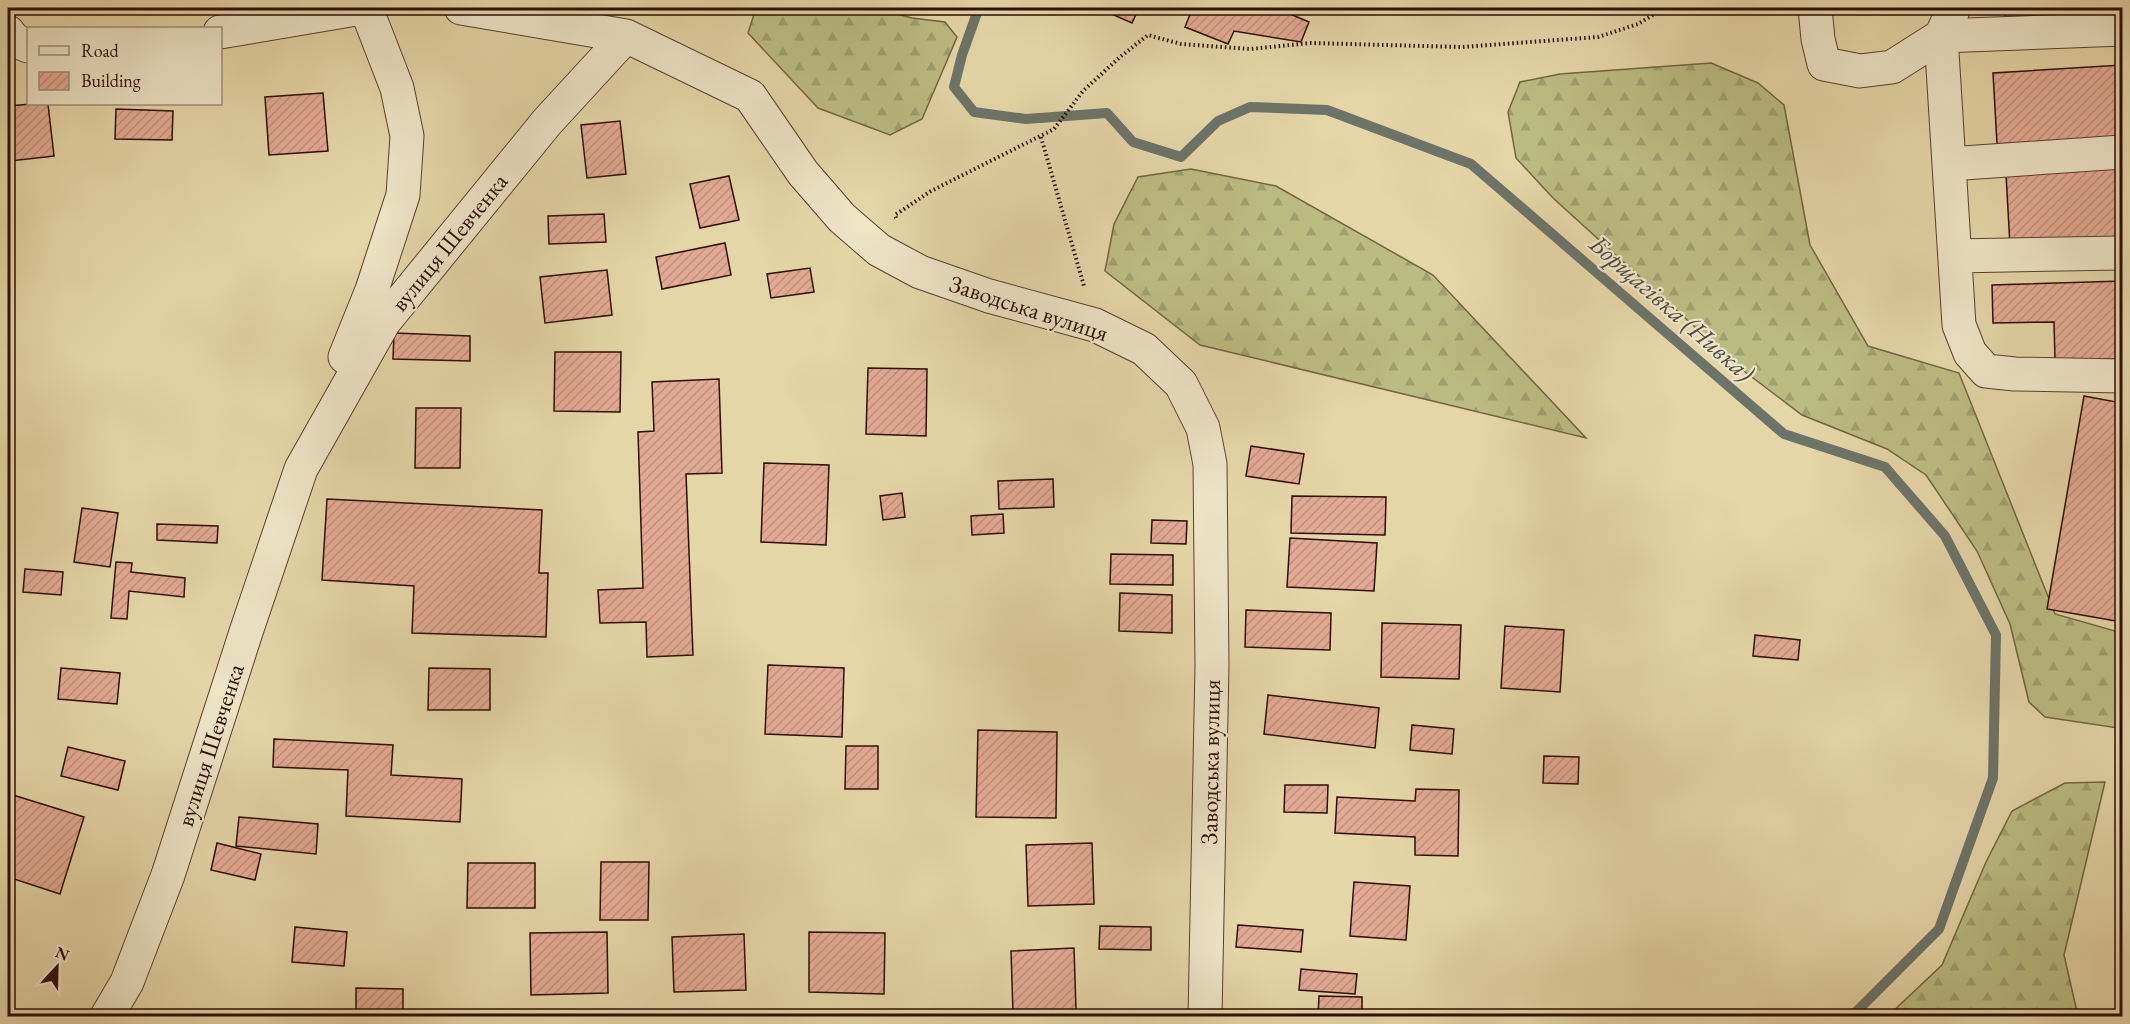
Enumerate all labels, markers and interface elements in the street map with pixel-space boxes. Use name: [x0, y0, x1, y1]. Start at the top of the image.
legend: [27, 27, 222, 105]
text: Road: [81, 39, 120, 62]
text: Building: [81, 69, 141, 92]
street label: вулиця Шевченка: [384, 166, 515, 318]
water label: Борщагівка (Нивка): [1582, 226, 1762, 389]
street label: Заводська вулиця: [946, 268, 1113, 348]
street label: вулиця Шевченка: [169, 659, 251, 830]
street label: Заводська вулиця: [1193, 679, 1227, 845]
north arrow: [27, 937, 87, 997]
text: N: [52, 941, 72, 966]

